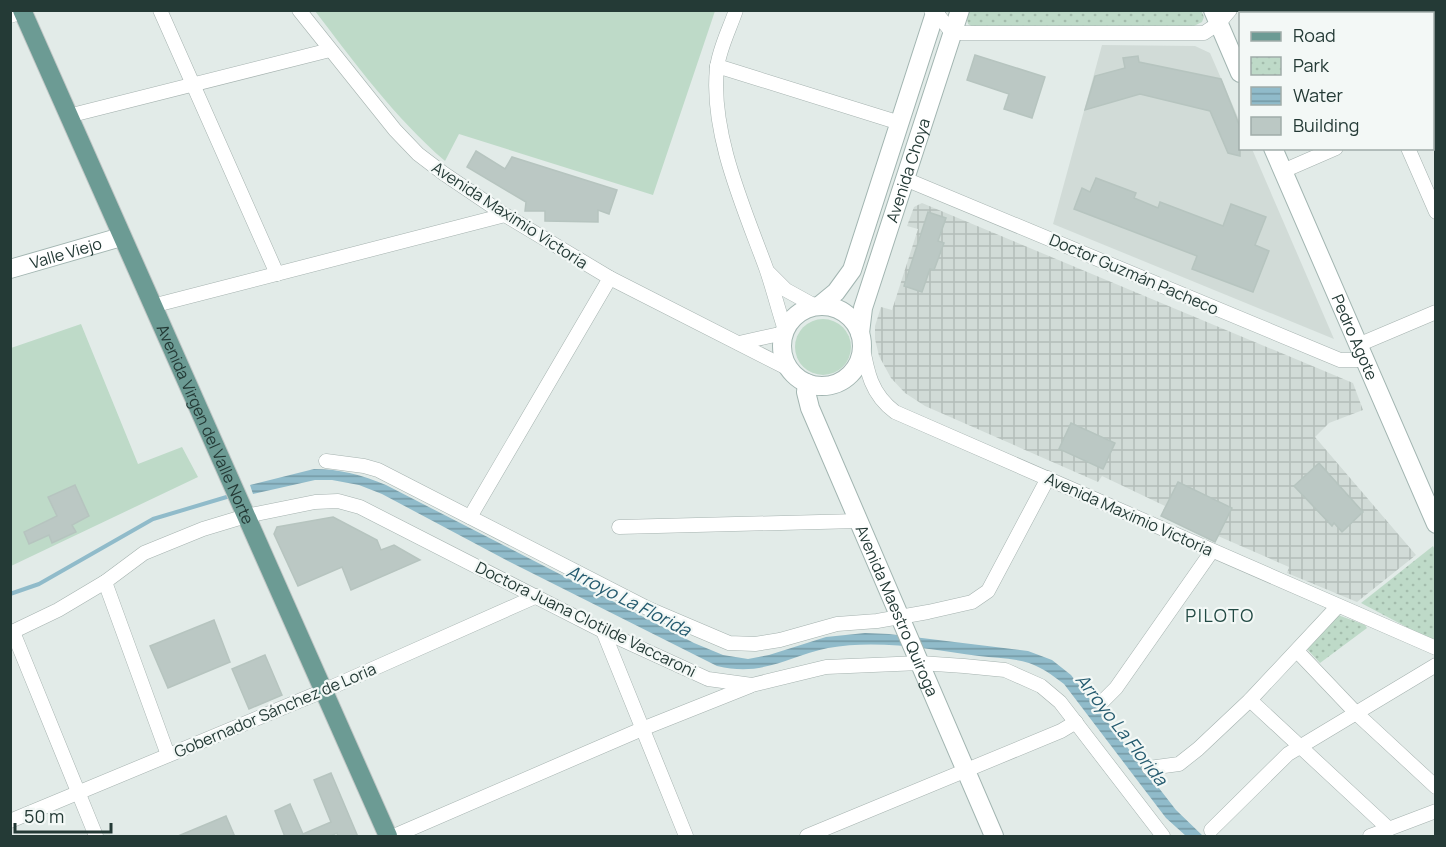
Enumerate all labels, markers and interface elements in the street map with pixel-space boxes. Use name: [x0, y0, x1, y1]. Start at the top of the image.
legend: [1239, 12, 1434, 150]
text: Road: [1293, 23, 1336, 47]
text: Park: [1293, 53, 1330, 77]
text: Water: [1293, 83, 1343, 107]
text: Building: [1293, 113, 1359, 137]
street label: Avenida Choya: [881, 115, 935, 225]
street label: Avenida Maximio Victoria: [428, 156, 592, 274]
street label: Doctor Guzmán Pacheco: [1046, 228, 1222, 320]
street label: Valle Viejo: [27, 232, 104, 274]
street label: Pedro Agote: [1327, 291, 1383, 383]
street label: Avenida Virgen del Valle Norte: [152, 321, 259, 528]
street label: Avenida Maximio Victoria: [1042, 467, 1216, 561]
street label: Avenida Maestro Quiroga: [851, 521, 944, 700]
street label: Doctora Juana Clotilde Vaccaroni: [472, 556, 700, 682]
water label: Arroyo La Florida: [563, 558, 696, 642]
district label: PILOTO: [1185, 603, 1255, 627]
street label: Gobernador Sánchez de Loria: [171, 657, 379, 763]
water label: Arroyo La Florida: [1071, 668, 1174, 791]
scale bar: [15, 796, 111, 834]
text: 50 m: [24, 804, 64, 828]

